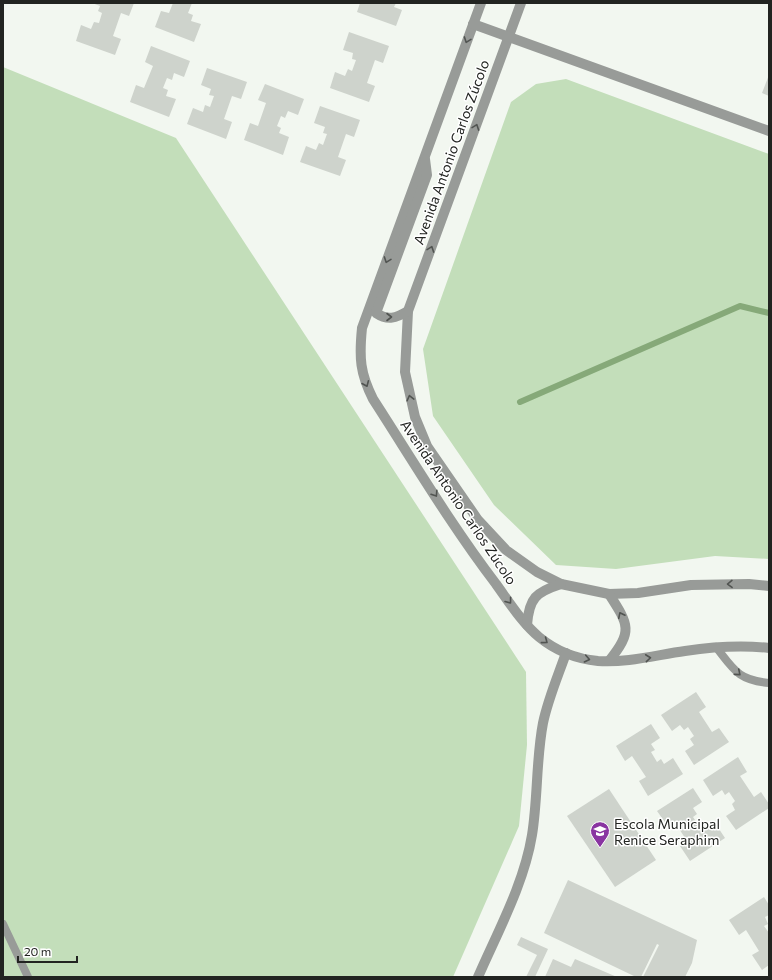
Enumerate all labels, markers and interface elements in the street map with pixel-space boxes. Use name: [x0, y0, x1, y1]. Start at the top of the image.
one-way arrow: [464, 36, 472, 43]
street label: Avenida Antonio Carlos Zúcolo: [410, 57, 492, 247]
one-way arrow: [471, 123, 479, 130]
one-way arrow: [426, 245, 434, 252]
one-way arrow: [384, 256, 392, 263]
one-way arrow: [386, 313, 392, 321]
one-way arrow: [361, 380, 369, 388]
one-way arrow: [406, 394, 415, 401]
street label: Avenida Antonio Carlos Zúcolo: [397, 416, 521, 588]
one-way arrow: [430, 490, 438, 497]
one-way arrow: [727, 580, 733, 589]
one-way arrow: [504, 597, 512, 604]
one-way arrow: [618, 612, 626, 619]
one-way arrow: [540, 636, 547, 643]
one-way arrow: [645, 653, 651, 662]
one-way arrow: [584, 654, 590, 662]
one-way arrow: [733, 668, 741, 675]
place label: Escola Municipal Renice Seraphim: [614, 815, 720, 848]
school or university icon: Escola Municipal Renice Seraphim: [589, 820, 611, 848]
scale bar: [18, 938, 77, 964]
text: 20 m: [24, 944, 51, 958]

